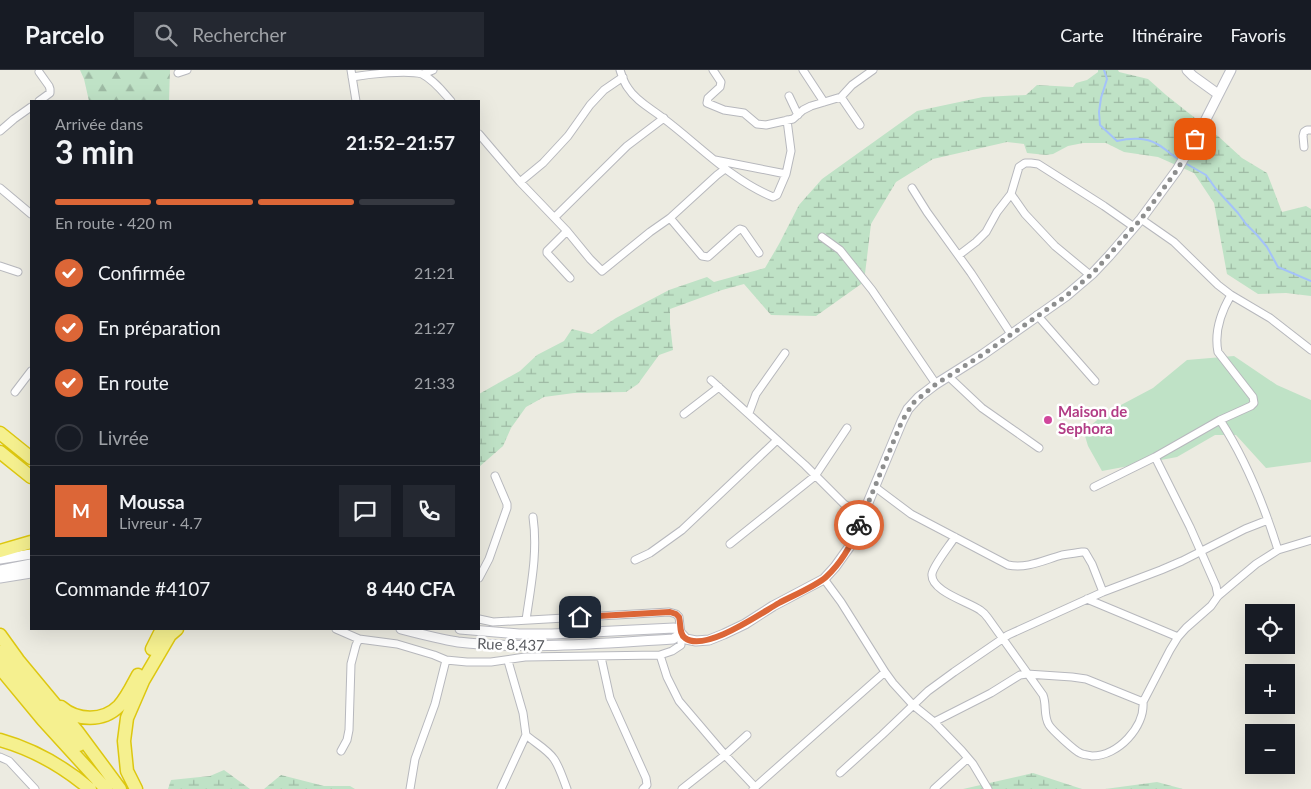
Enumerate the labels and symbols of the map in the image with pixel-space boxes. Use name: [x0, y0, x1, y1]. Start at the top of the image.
pin: [1174, 118, 1216, 160]
place label: Maison de Sephora: [1058, 402, 1127, 437]
marker: Maison de Sephora: [1042, 414, 1054, 426]
courier: [834, 500, 884, 550]
pin: [559, 596, 601, 638]
street label: Rue 8.437: [477, 634, 545, 654]

